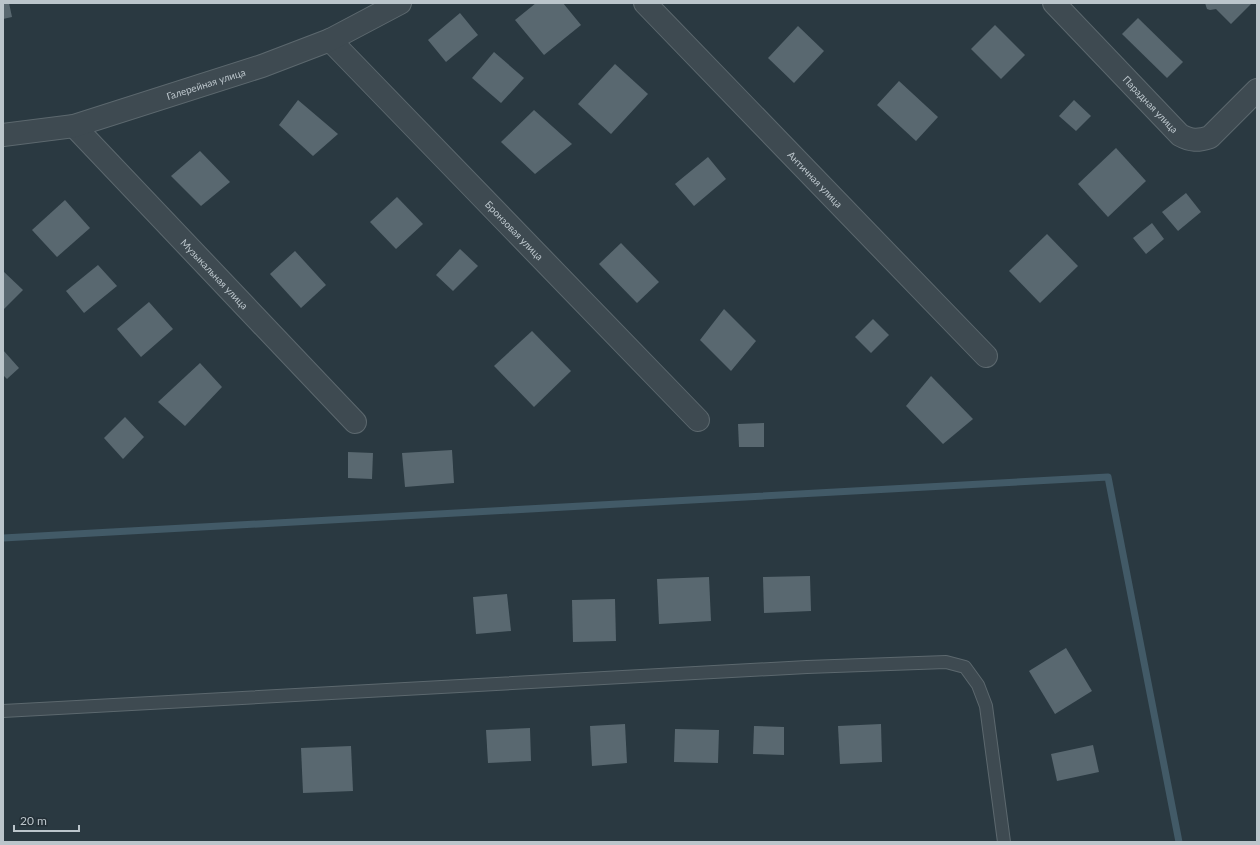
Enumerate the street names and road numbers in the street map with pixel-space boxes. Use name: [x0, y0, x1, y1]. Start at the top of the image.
street label: Галерейная улица: [165, 66, 247, 102]
street label: Парадная улица: [1121, 73, 1181, 135]
street label: Античная улица: [785, 148, 845, 210]
street label: Бронзовая улица: [483, 198, 546, 263]
street label: Музыкальная улица: [178, 236, 251, 312]

